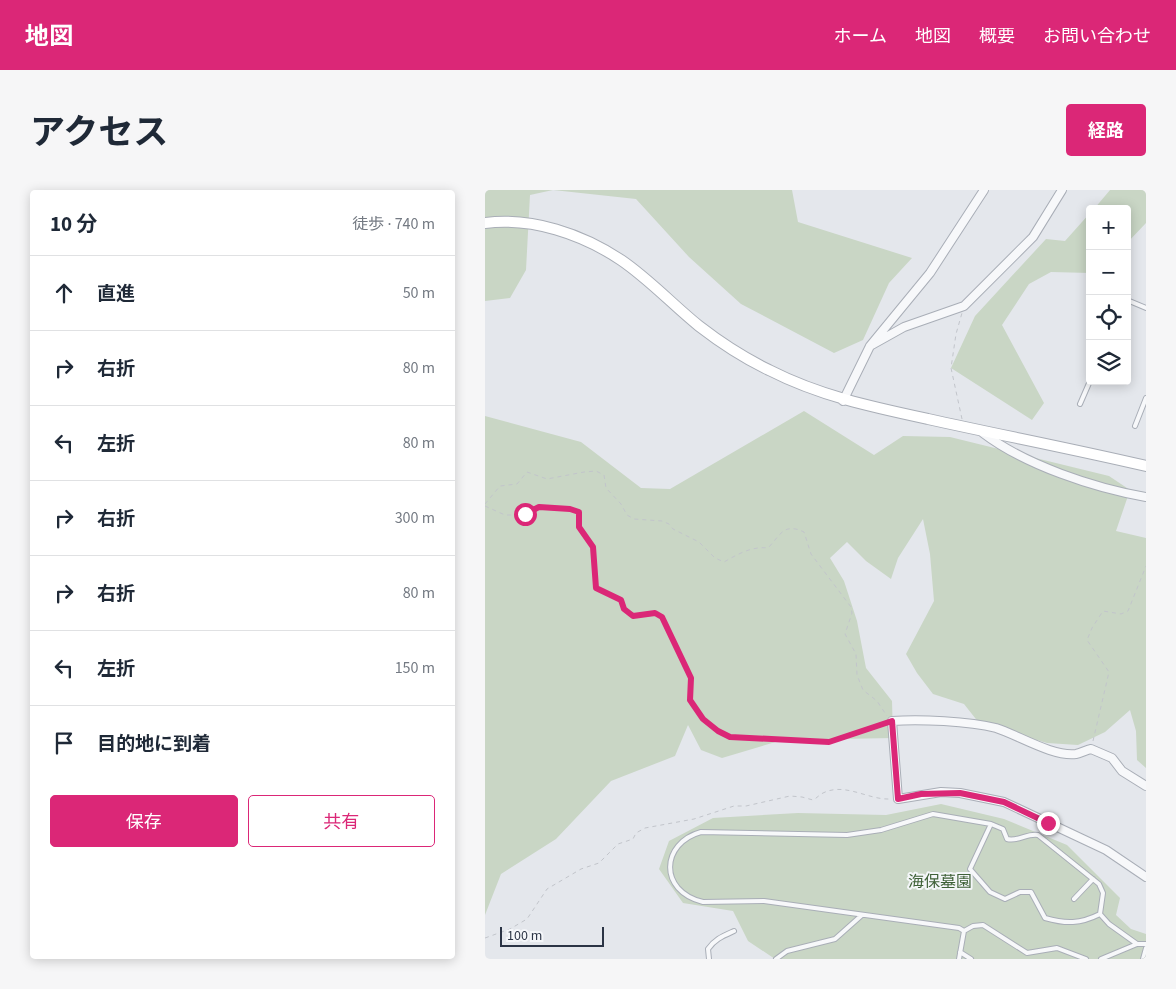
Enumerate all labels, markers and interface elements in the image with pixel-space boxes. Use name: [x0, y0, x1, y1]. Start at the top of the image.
text: 地図: [25, 19, 73, 54]
text: ホーム: [834, 24, 887, 49]
text: 地図: [915, 24, 951, 49]
text: 概要: [979, 24, 1015, 49]
text: お問い合わせ: [1043, 24, 1151, 49]
button: 経路: [1066, 104, 1146, 156]
text: アクセス: [30, 108, 168, 158]
map controls: [1086, 205, 1131, 385]
button: +: [1086, 205, 1131, 250]
text: 10 分: [50, 209, 97, 239]
text: 徒歩 · 740 m: [352, 213, 435, 235]
button: −: [1086, 250, 1131, 295]
icon: ahead: [50, 279, 78, 307]
text: 直進: [97, 281, 135, 308]
text: 50 m: [403, 282, 435, 304]
button: locate: [1086, 295, 1131, 340]
button: layers: [1086, 340, 1131, 385]
icon: right: [50, 354, 78, 382]
text: 右折: [97, 356, 135, 383]
text: 80 m: [403, 357, 435, 379]
icon: left: [50, 429, 78, 457]
text: 左折: [97, 431, 135, 458]
text: 80 m: [403, 432, 435, 454]
route start: [514, 503, 537, 526]
icon: right: [50, 504, 78, 532]
text: 右折: [97, 506, 135, 533]
text: 300 m: [395, 507, 435, 529]
icon: right: [50, 579, 78, 607]
text: 右折: [97, 581, 135, 608]
text: 80 m: [403, 582, 435, 604]
icon: left: [50, 654, 78, 682]
text: 左折: [97, 656, 135, 683]
text: 150 m: [395, 657, 435, 679]
icon: arrive: [50, 729, 78, 757]
text: 目的地に到着: [97, 731, 211, 758]
button: 保存: [50, 795, 238, 847]
button: 共有: [248, 795, 435, 847]
route end: [1037, 812, 1060, 835]
park label: 海保墓園: [908, 871, 972, 893]
scale bar: [500, 924, 604, 947]
text: 100 m: [507, 926, 542, 946]

